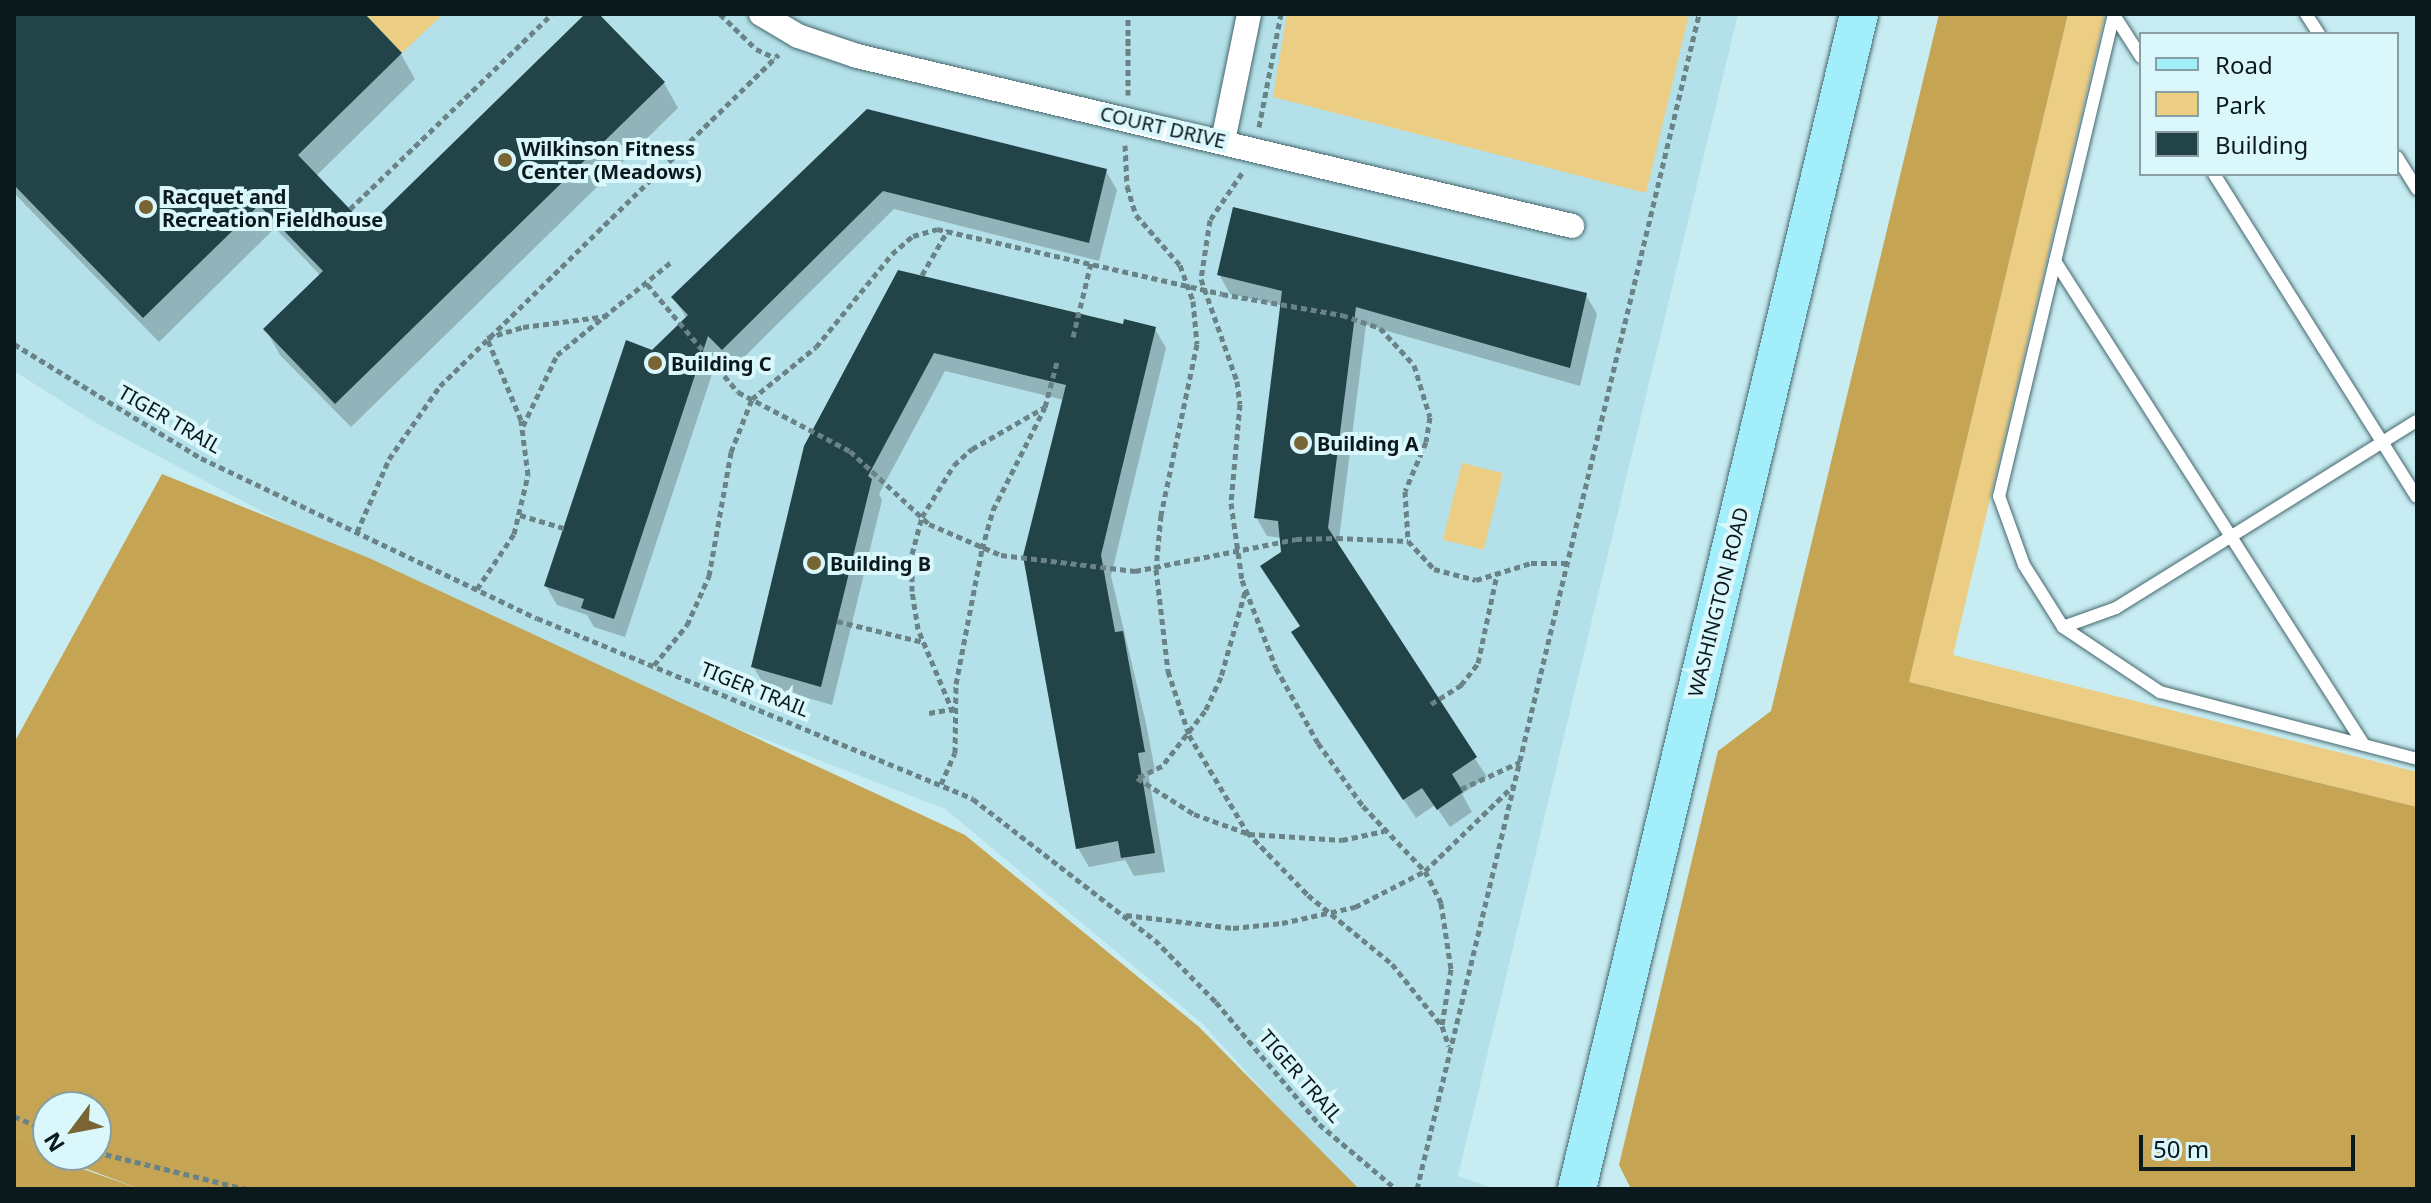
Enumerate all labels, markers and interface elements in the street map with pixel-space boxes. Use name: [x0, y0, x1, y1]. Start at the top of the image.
legend: [2139, 32, 2399, 176]
text: Road: [2215, 48, 2273, 81]
text: Park: [2215, 88, 2266, 121]
street label: COURT DRIVE: [1098, 101, 1228, 153]
text: Building: [2215, 128, 2308, 161]
place label: Wilkinson Fitness Center (Meadows): [521, 136, 702, 183]
marker: Wilkinson Fitness Center (Meadows): [496, 151, 514, 169]
place label: Racquet and Recreation Fieldhouse: [162, 184, 383, 231]
marker: Racquet and Recreation Fieldhouse: [137, 198, 155, 216]
place label: Building C: [671, 351, 772, 375]
marker: Building C: [646, 354, 664, 372]
street label: TIGER TRAIL: [114, 380, 226, 458]
place label: Building A: [1317, 431, 1419, 455]
marker: Building A: [1292, 434, 1310, 452]
street label: WASHINGTON ROAD: [1683, 505, 1753, 699]
place label: Building B: [830, 551, 931, 575]
marker: Building B: [805, 554, 823, 572]
street label: TIGER TRAIL: [697, 656, 813, 722]
street label: TIGER TRAIL: [1254, 1025, 1348, 1127]
north arrow: [32, 1091, 112, 1171]
scale bar: [2143, 1119, 2359, 1169]
text: N: [36, 1127, 71, 1158]
text: 50 m: [2153, 1132, 2209, 1165]

